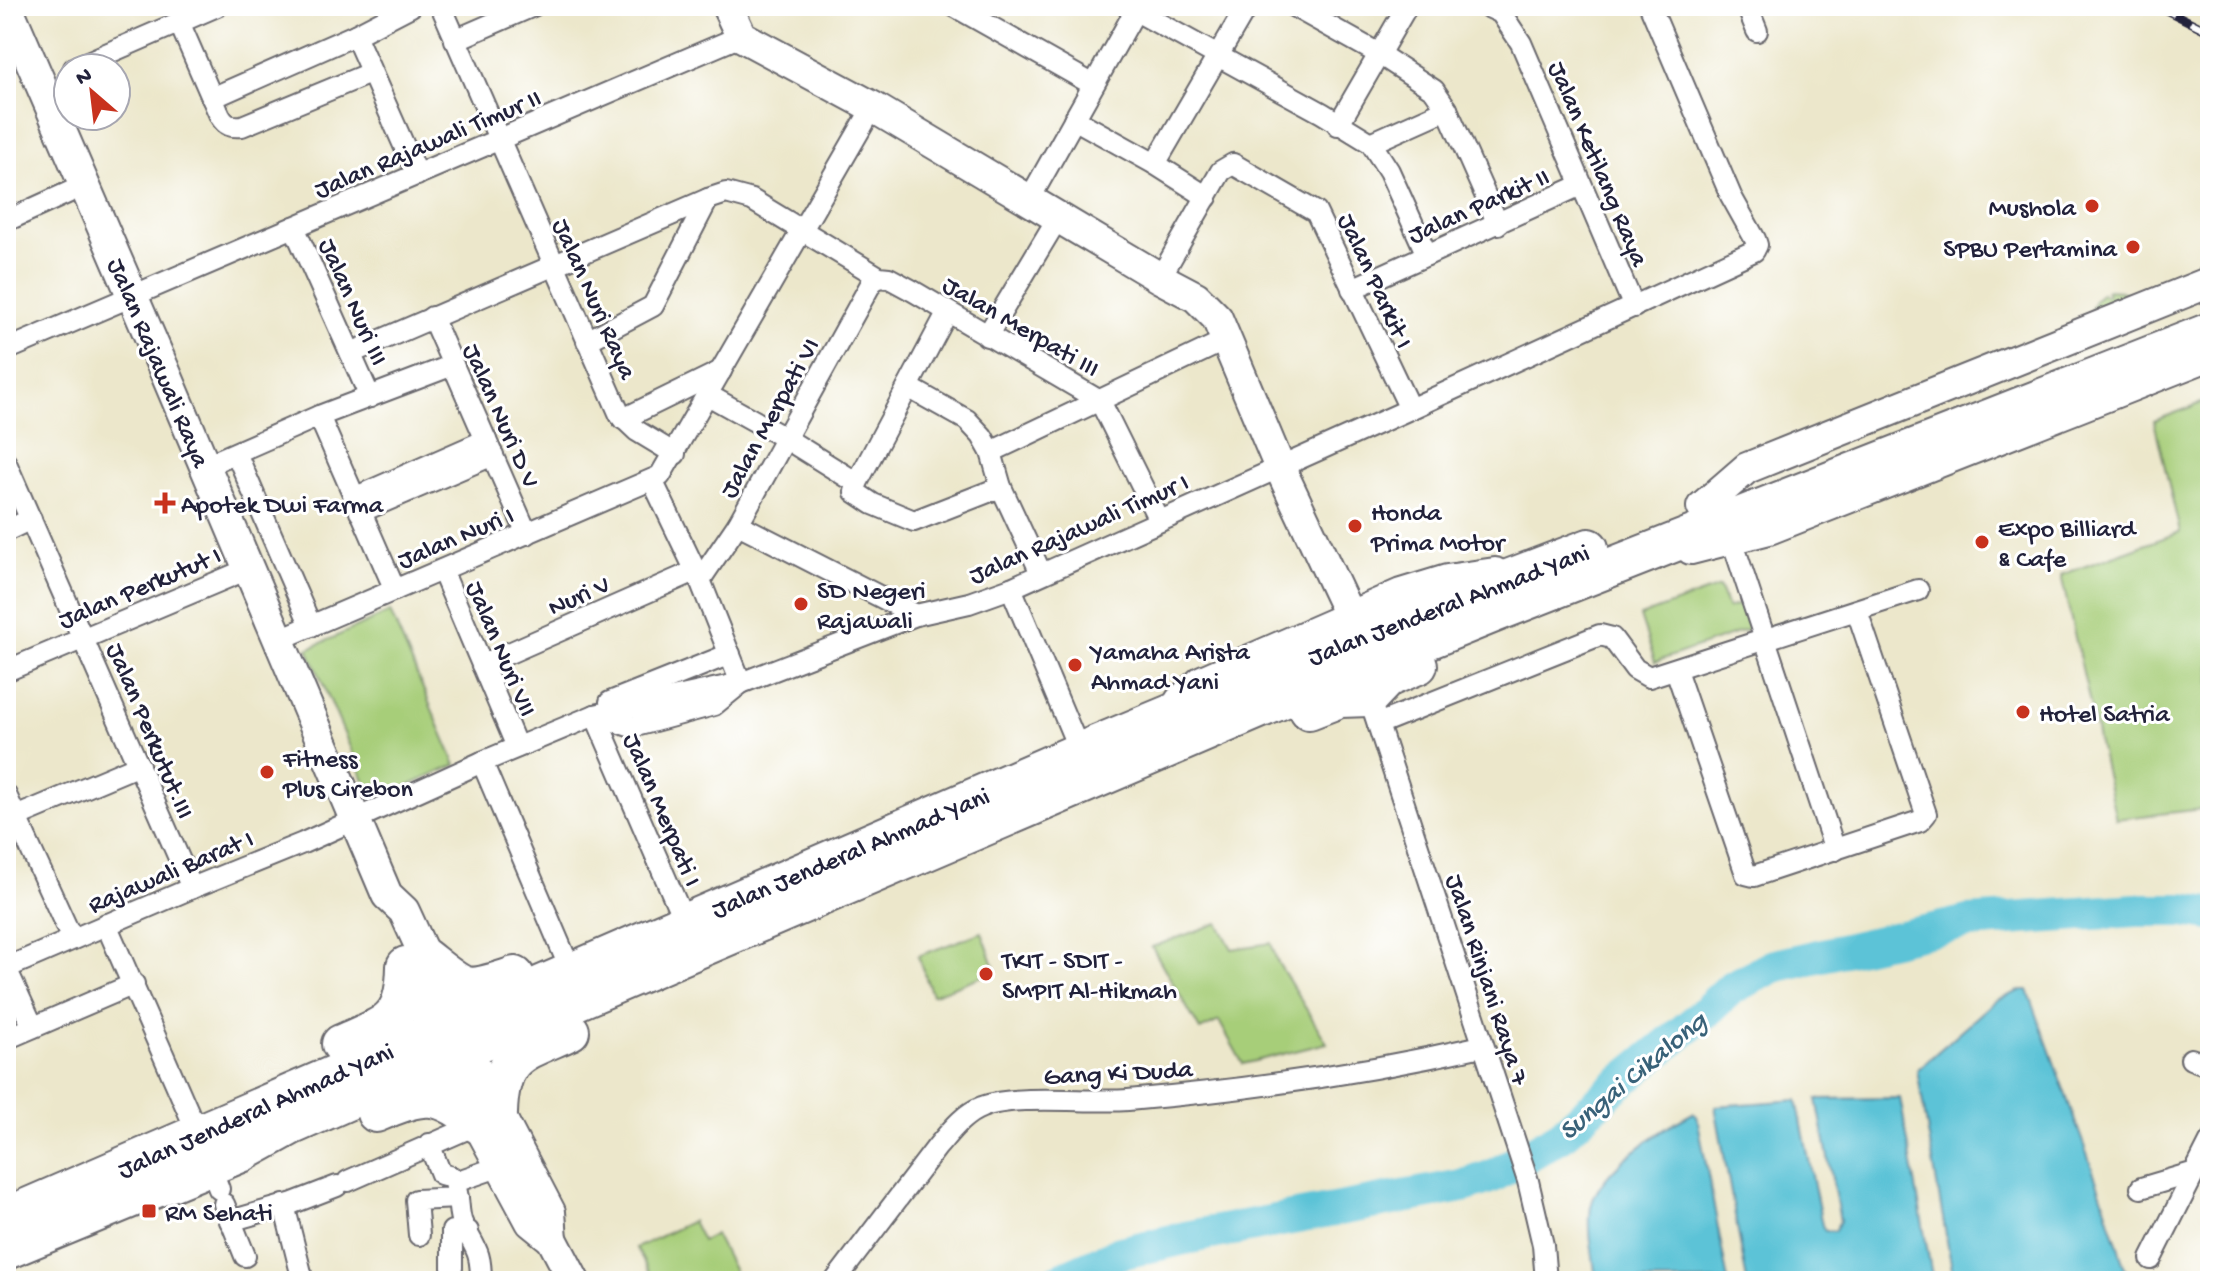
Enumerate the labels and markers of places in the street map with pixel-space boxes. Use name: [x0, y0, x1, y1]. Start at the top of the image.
place label: Mushola: [1989, 195, 2078, 226]
marker: Mushola: [2083, 197, 2101, 215]
place label: SPBU Pertamina: [1943, 236, 2119, 267]
marker: SPBU Pertamina: [2124, 238, 2142, 256]
place label: Apotek Dwi Farma: [181, 492, 385, 523]
marker: Apotek Dwi Farma: [156, 494, 174, 512]
place label: Honda Prima Motor: [1370, 500, 1507, 561]
place label: Expo Billiard & Cafe: [1998, 516, 2137, 577]
marker: Honda Prima Motor: [1346, 517, 1364, 535]
marker: Expo Billiard & Cafe: [1973, 533, 1991, 551]
place label: SD Negeri Rajawali: [817, 578, 926, 639]
marker: SD Negeri Rajawali: [792, 595, 810, 613]
place label: Yamaha Arista Ahmad Yani: [1089, 639, 1251, 700]
marker: Yamaha Arista Ahmad Yani: [1066, 656, 1084, 674]
place label: Hotel Satria: [2039, 701, 2171, 732]
marker: Hotel Satria: [2014, 703, 2032, 721]
place label: Fitness Plus Cirebon: [282, 746, 414, 807]
marker: Fitness Plus Cirebon: [258, 763, 276, 781]
place label: TKIT - SDIT - SMPIT Al-Hikmah: [1000, 948, 1177, 1009]
marker: TKIT - SDIT - SMPIT Al-Hikmah: [977, 965, 995, 983]
place label: RM Sehati: [165, 1200, 273, 1231]
marker: RM Sehati: [140, 1202, 158, 1220]

